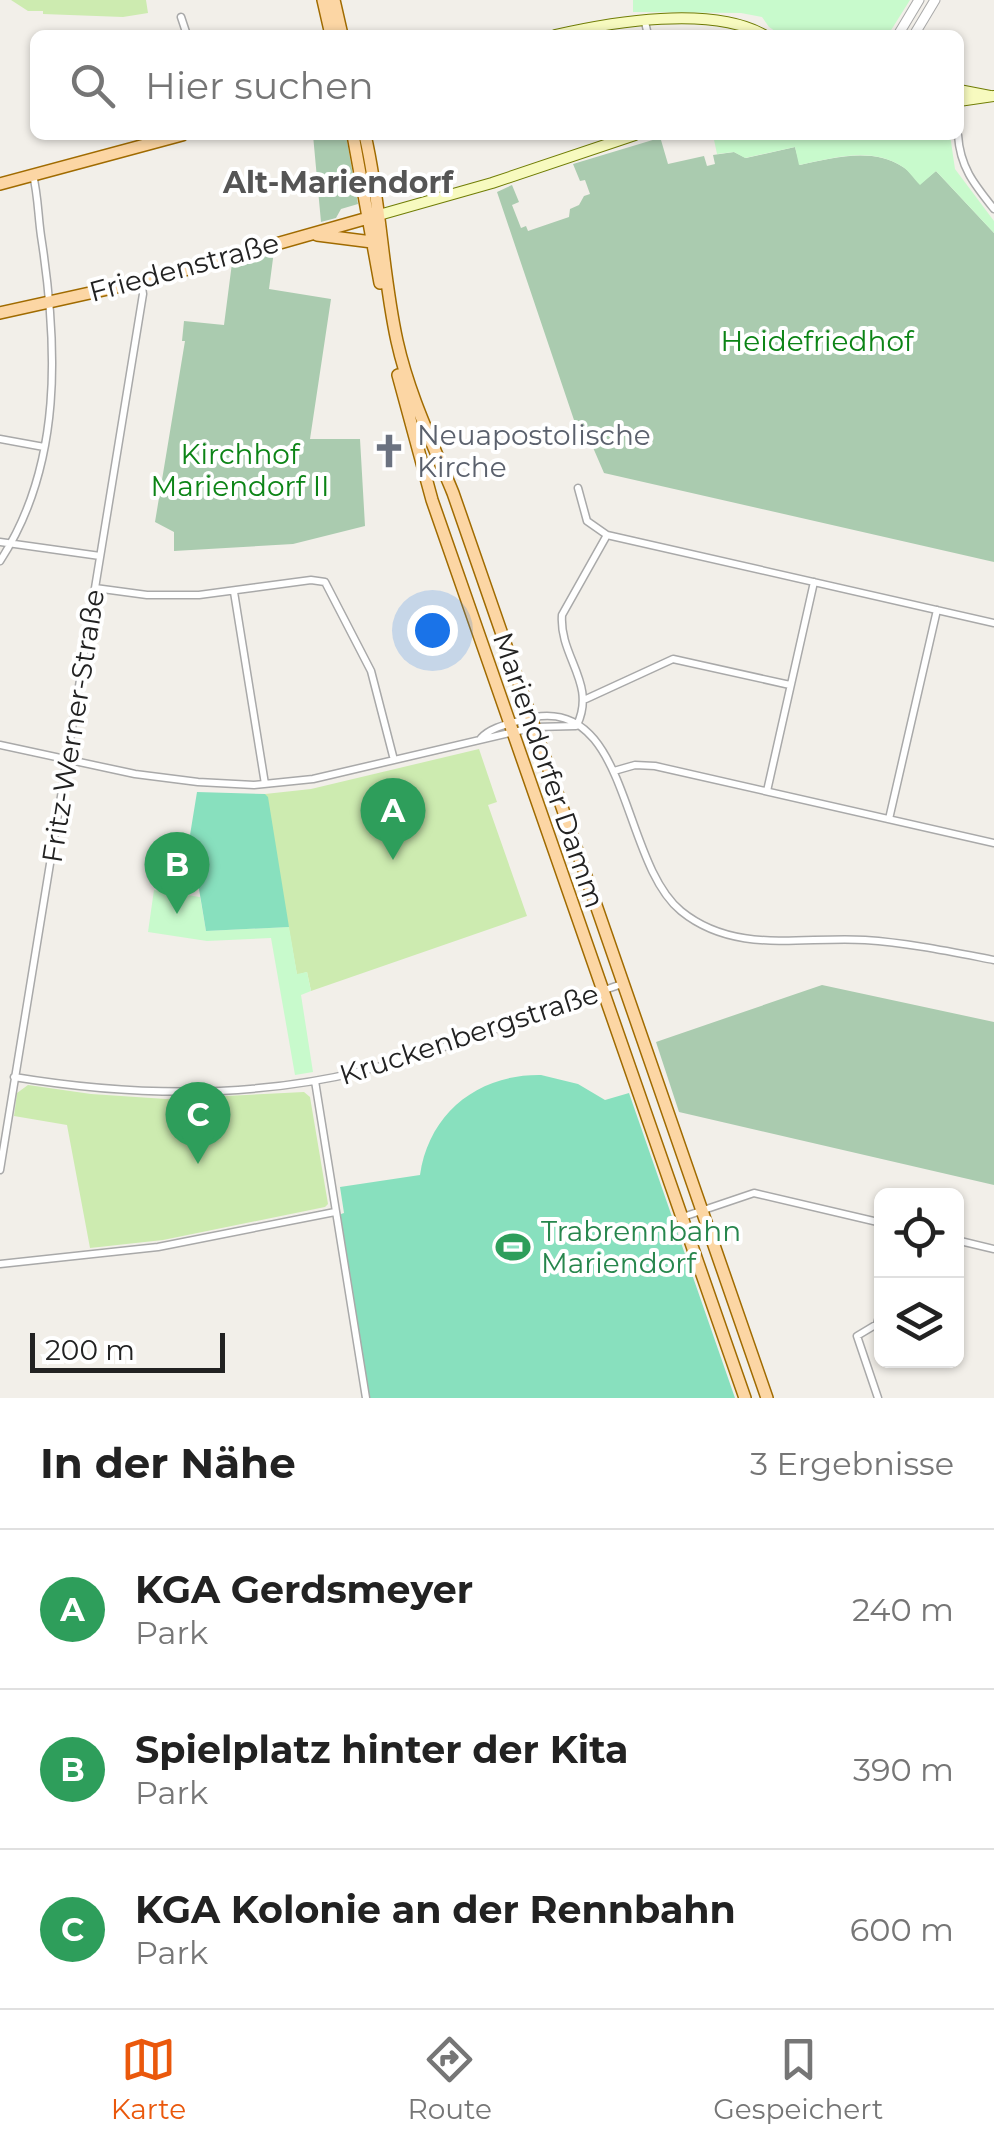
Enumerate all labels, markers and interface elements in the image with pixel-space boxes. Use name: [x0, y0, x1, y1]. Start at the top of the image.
search box: [30, 30, 964, 140]
icon: search: [65, 58, 120, 113]
text: Hier suchen: [145, 62, 374, 109]
district label: Alt-Mariendorf: [222, 164, 454, 201]
street label: Friedenstraße: [85, 225, 283, 309]
park label: Heidefriedhof: [720, 324, 915, 358]
place label: Neuapostolische Kirche: [417, 418, 651, 484]
church icon: Neuapostolische Kirche: [370, 432, 408, 470]
park label: Kirchhof Mariendorf II: [150, 437, 330, 503]
street label: Fritz-Werner-Straße: [35, 587, 111, 865]
your location: [407, 605, 458, 656]
street label: Mariendorfer Damm: [486, 628, 612, 912]
pin: A: [360, 778, 426, 860]
pin: B: [144, 832, 210, 914]
street label: Kruckenbergstraße: [335, 976, 603, 1092]
pin: C: [166, 1082, 230, 1164]
map controls: [874, 1188, 964, 1368]
button: locate: [874, 1188, 964, 1278]
place label: Trabrennbahn Mariendorf: [541, 1214, 741, 1280]
sports icon: Trabrennbahn Mariendorf: [494, 1228, 532, 1266]
button: layers: [874, 1278, 964, 1368]
scale bar: [30, 1328, 225, 1372]
text: 200 m: [45, 1333, 135, 1367]
text: In der Nähe: [40, 1437, 296, 1489]
text: 3 Ergebnisse: [750, 1444, 954, 1483]
text: KGA Gerdsmeyer: [135, 1566, 473, 1613]
text: A: [60, 1590, 85, 1629]
text: 240 m: [852, 1590, 954, 1629]
text: Park: [135, 1613, 208, 1652]
text: Spielplatz hinter der Kita: [135, 1726, 629, 1773]
text: B: [60, 1750, 85, 1789]
text: 390 m: [853, 1750, 954, 1789]
text: Park: [135, 1773, 208, 1812]
text: KGA Kolonie an der Rennbahn: [135, 1886, 736, 1933]
text: C: [61, 1910, 84, 1949]
text: 600 m: [850, 1910, 954, 1949]
text: Park: [135, 1933, 208, 1972]
tab: Karte: [111, 2032, 186, 2126]
tab: Route: [407, 2032, 492, 2126]
tab: Gespeichert: [713, 2032, 883, 2126]

